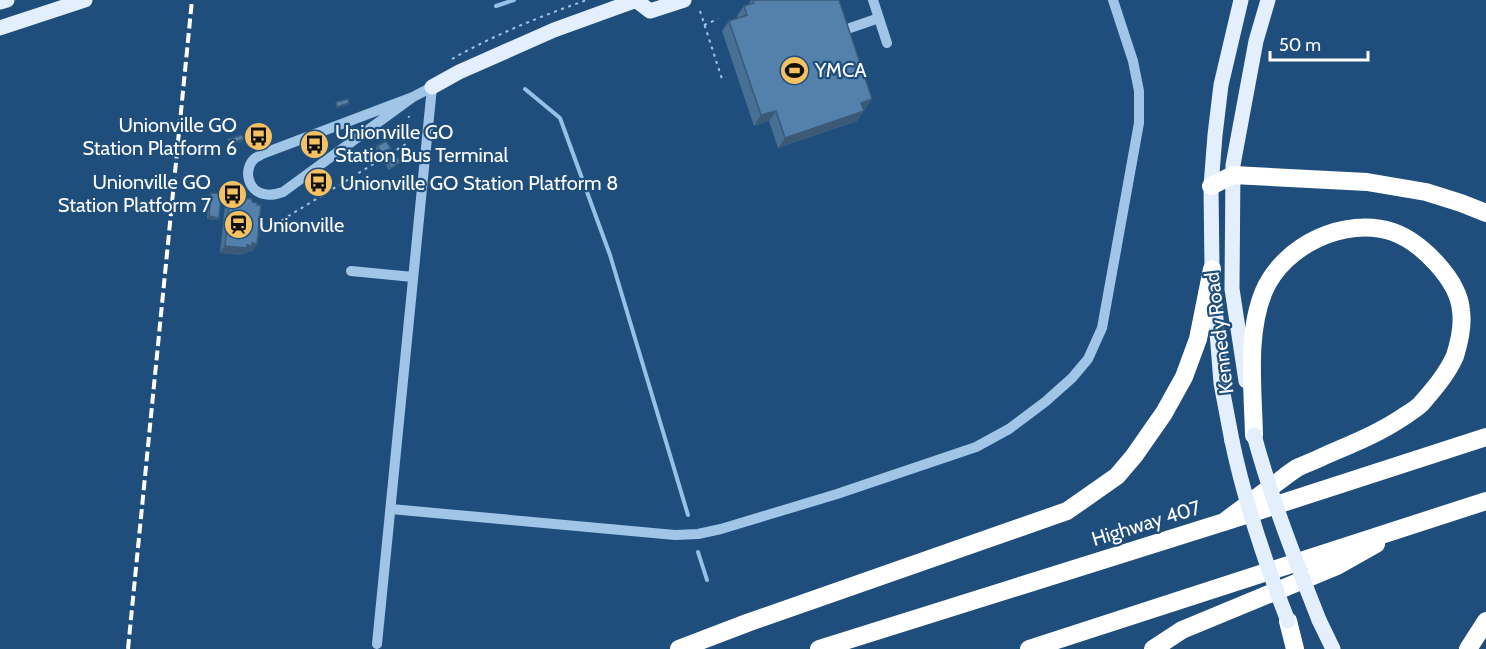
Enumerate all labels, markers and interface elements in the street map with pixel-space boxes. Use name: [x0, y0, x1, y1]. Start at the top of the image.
scale bar: [1270, 24, 1368, 62]
text: 50 m: [1279, 34, 1321, 56]
sports icon: YMCA: [778, 54, 810, 86]
place label: YMCA: [814, 58, 867, 82]
place label: Unionville GO Station Platform 6: [82, 113, 237, 160]
place label: Unionville GO Station Bus Terminal: [335, 120, 508, 167]
bus stop icon: Unionville GO Station Platform 6: [242, 121, 274, 153]
bus stop icon: Unionville GO Station Bus Terminal: [298, 128, 330, 160]
bus stop icon: Unionville GO Station Platform 8: [303, 167, 335, 199]
place label: Unionville GO Station Platform 7: [58, 170, 211, 217]
place label: Unionville GO Station Platform 8: [340, 171, 618, 195]
bus stop icon: Unionville GO Station Platform 7: [216, 178, 248, 210]
station icon: Unionville: [222, 209, 254, 241]
place label: Unionville: [259, 213, 344, 237]
street label: Kennedy Road: [1200, 271, 1238, 395]
street label: Highway 407: [1089, 495, 1203, 551]

